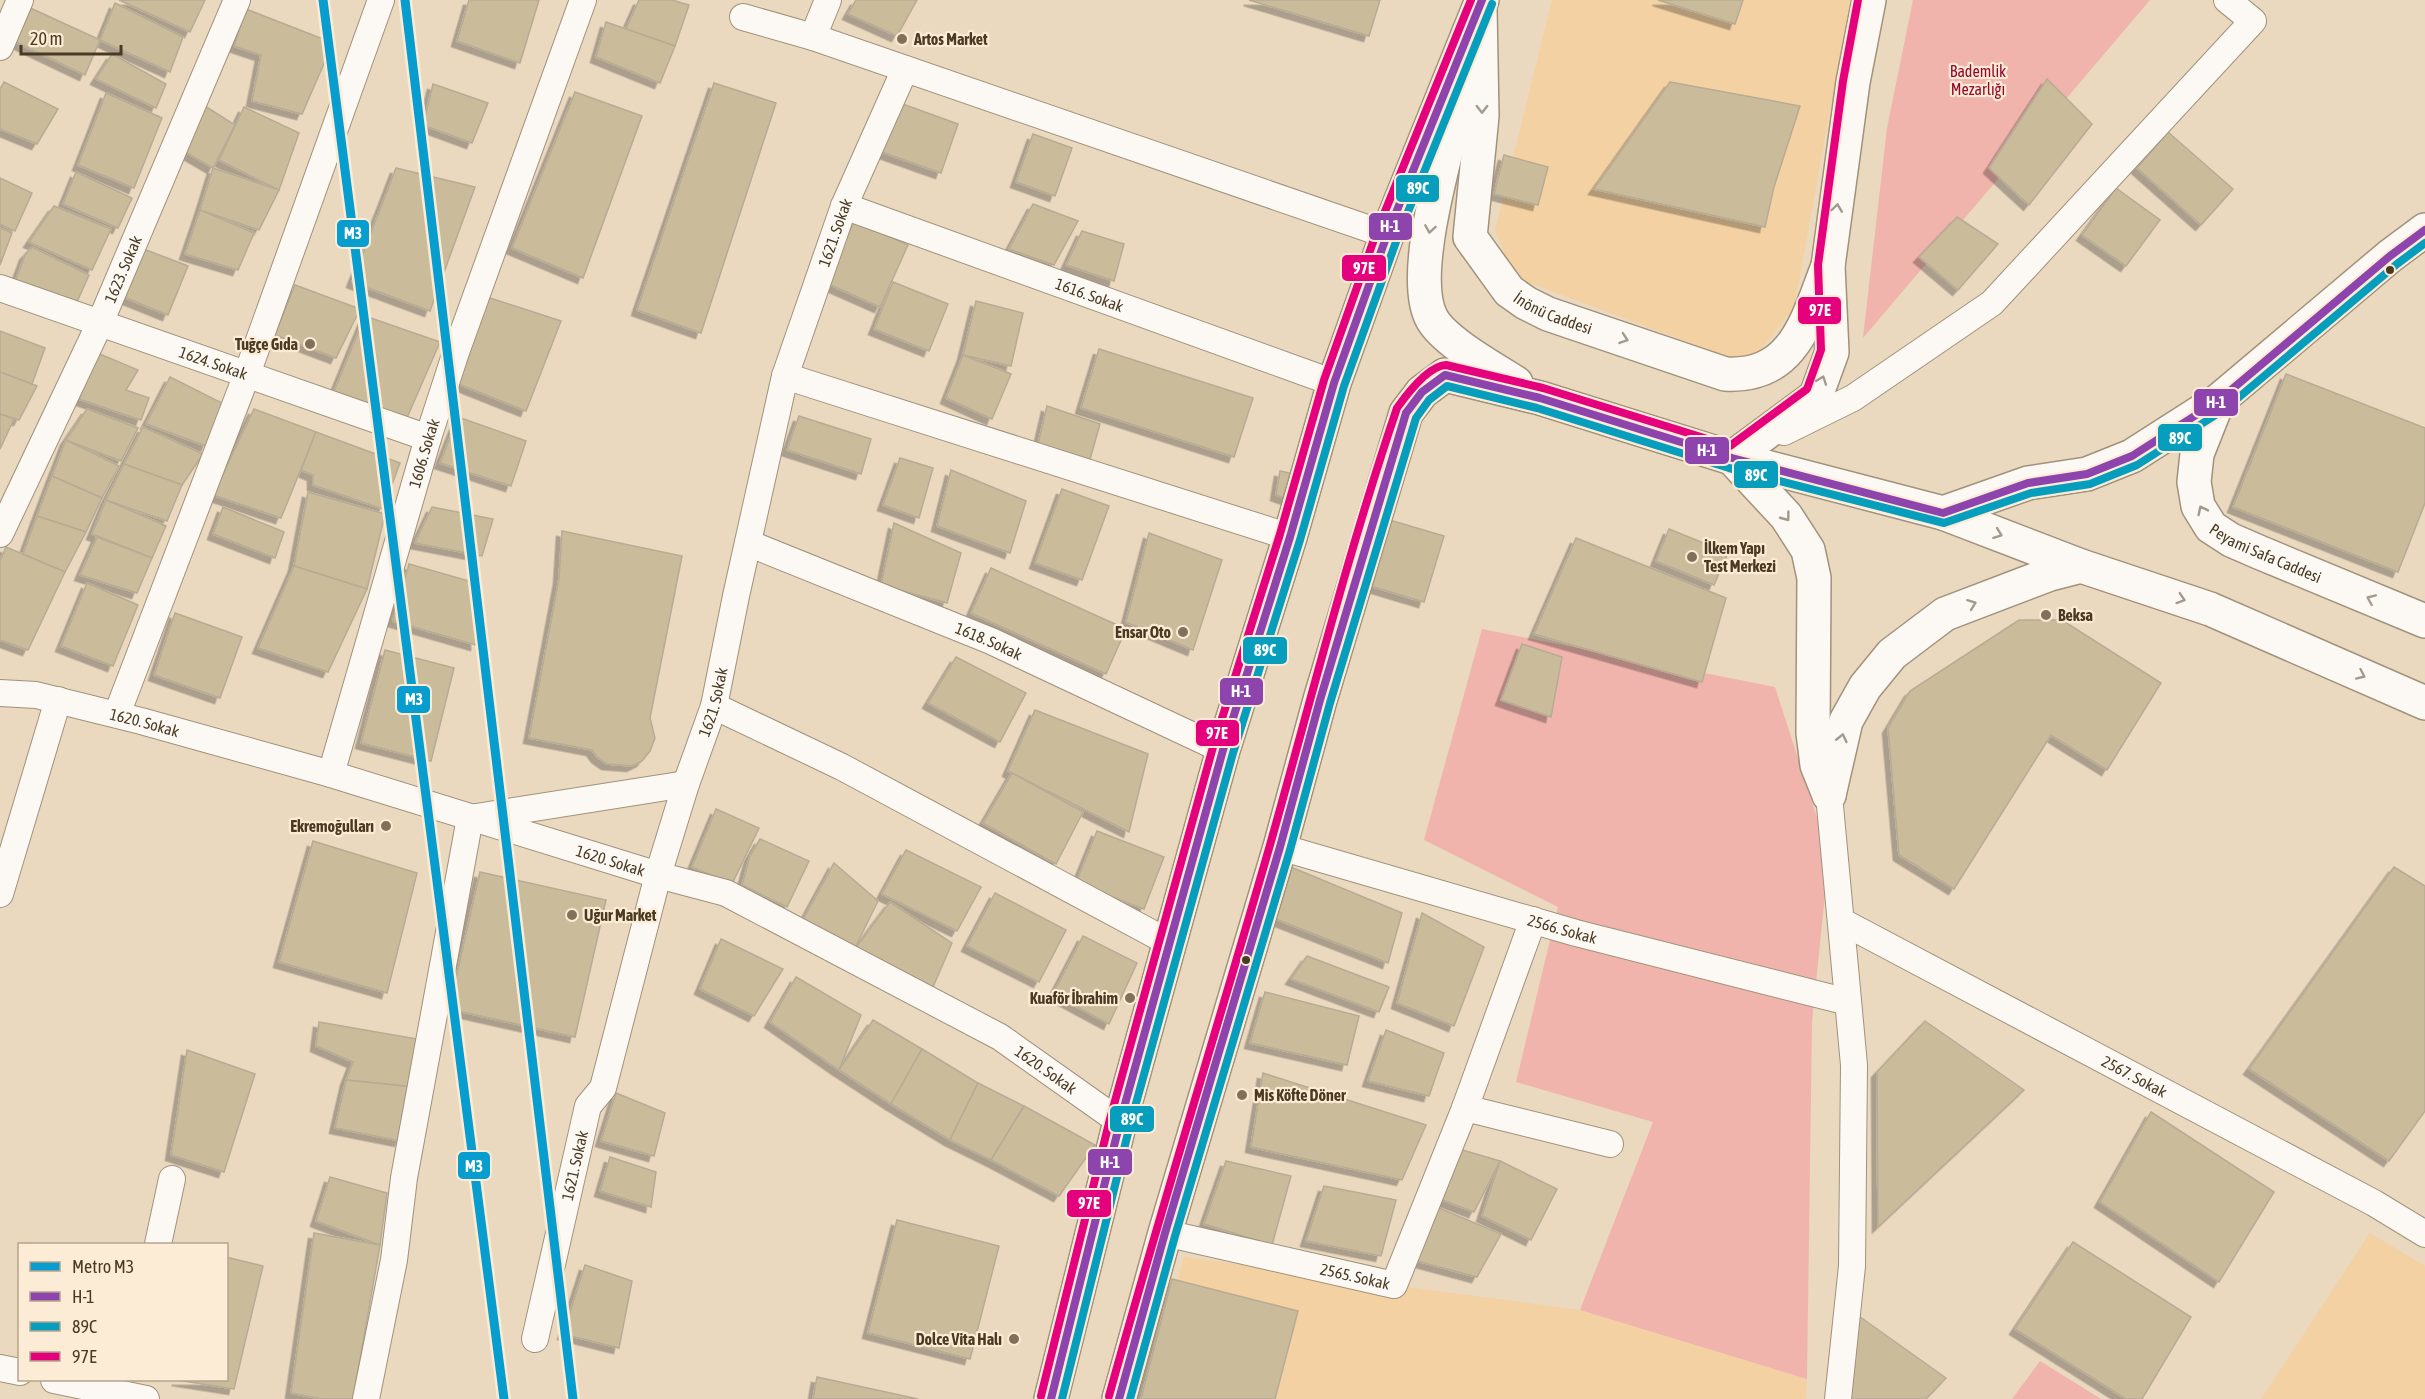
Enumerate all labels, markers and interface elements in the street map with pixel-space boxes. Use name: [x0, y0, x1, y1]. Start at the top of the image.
scale bar: [21, 18, 122, 56]
text: 20 m: [30, 28, 62, 49]
place label: Artos Market: [913, 30, 988, 48]
marker: Artos Market: [895, 32, 909, 46]
park label: Bademlik Mezarlığı: [1950, 62, 2006, 99]
one-way arrow: [1476, 104, 1488, 113]
line badge: 89C: [1395, 174, 1440, 203]
text: 89C: [1407, 179, 1430, 197]
street label: 1621. Sokak: [815, 195, 855, 269]
one-way arrow: [1830, 204, 1842, 213]
line badge: H-1: [1368, 212, 1413, 241]
text: H-1: [1380, 217, 1400, 235]
line badge: M3: [336, 219, 370, 248]
text: M3: [344, 224, 362, 242]
one-way arrow: [1424, 224, 1437, 234]
street label: 1623. Sokak: [101, 233, 145, 305]
line badge: 97E: [1341, 254, 1387, 282]
text: 97E: [1353, 259, 1375, 277]
unlabelled marker: [2384, 264, 2396, 276]
street label: 1616. Sokak: [1053, 274, 1126, 315]
street label: İnönü Caddesi: [1510, 288, 1595, 337]
line badge: 97E: [1797, 296, 1842, 325]
text: 97E: [1809, 301, 1831, 319]
one-way arrow: [1618, 332, 1629, 345]
place label: Tuğçe Gıda: [235, 335, 298, 353]
marker: Tuğçe Gıda: [303, 337, 317, 351]
street label: 1624. Sokak: [177, 343, 250, 383]
one-way arrow: [1814, 375, 1827, 386]
line badge: H-1: [2193, 388, 2239, 417]
text: H-1: [2206, 393, 2226, 411]
street label: 1606. Sokak: [405, 416, 443, 490]
line badge: 89C: [2157, 423, 2203, 452]
text: 89C: [2169, 429, 2192, 447]
line badge: H-1: [1684, 436, 1730, 465]
text: H-1: [1697, 441, 1717, 459]
line badge: 89C: [1733, 460, 1779, 489]
text: 89C: [1745, 466, 1768, 484]
one-way arrow: [2197, 505, 2209, 516]
one-way arrow: [1778, 510, 1789, 521]
street label: Peyami Safa Caddesi: [2206, 520, 2324, 586]
one-way arrow: [1992, 527, 2003, 539]
place label: İlkem Yapı Test Merkezi: [1704, 539, 1776, 575]
marker: İlkem Yapı Test Merkezi: [1685, 550, 1699, 564]
one-way arrow: [2175, 592, 2186, 605]
one-way arrow: [2366, 594, 2377, 606]
one-way arrow: [1966, 599, 1977, 611]
place label: Beksa: [2058, 606, 2093, 624]
marker: Beksa: [2039, 608, 2053, 622]
street label: 1618. Sokak: [953, 619, 1025, 663]
place label: Ensar Oto: [1115, 623, 1171, 641]
marker: Ensar Oto: [1176, 625, 1190, 639]
line badge: 89C: [1242, 636, 1288, 665]
text: 89C: [1254, 641, 1277, 659]
street label: 1621. Sokak: [695, 666, 730, 739]
one-way arrow: [2355, 668, 2366, 680]
line badge: H-1: [1219, 677, 1264, 706]
text: H-1: [1231, 682, 1251, 700]
line badge: M3: [396, 685, 431, 714]
text: M3: [405, 690, 423, 708]
street label: 1620. Sokak: [108, 705, 181, 740]
line badge: 97E: [1195, 719, 1240, 747]
text: 97E: [1206, 724, 1228, 742]
one-way arrow: [1834, 734, 1847, 744]
place label: Ekremoğulları: [290, 817, 374, 835]
marker: Ekremoğulları: [379, 819, 393, 833]
street label: 1620. Sokak: [574, 841, 647, 879]
place label: Uğur Market: [584, 906, 657, 924]
marker: Uğur Market: [565, 908, 579, 922]
street label: 2566. Sokak: [1526, 910, 1599, 947]
unlabelled marker: [1240, 954, 1252, 966]
place label: Kuaför İbrahim: [1030, 989, 1118, 1007]
marker: Kuaför İbrahim: [1123, 991, 1137, 1005]
street label: 1620. Sokak: [1012, 1042, 1080, 1097]
street label: 2567. Sokak: [2099, 1052, 2170, 1101]
place label: Mis Köfte Döner: [1254, 1086, 1346, 1104]
marker: Mis Köfte Döner: [1235, 1088, 1249, 1102]
line badge: 89C: [1109, 1105, 1155, 1133]
text: 89C: [1121, 1110, 1144, 1128]
street label: 1621. Sokak: [558, 1129, 591, 1202]
line badge: H-1: [1087, 1148, 1133, 1176]
line badge: M3: [457, 1151, 491, 1180]
text: H-1: [1100, 1153, 1120, 1171]
text: M3: [465, 1157, 483, 1175]
line badge: 97E: [1066, 1189, 1112, 1218]
text: 97E: [1078, 1194, 1100, 1212]
legend: [18, 1243, 228, 1381]
text: Metro M3: [72, 1256, 134, 1277]
street label: 2565. Sokak: [1319, 1260, 1392, 1293]
text: H-1: [72, 1286, 95, 1307]
text: 89C: [72, 1316, 97, 1337]
place label: Dolce Vita Halı: [916, 1330, 1002, 1348]
marker: Dolce Vita Halı: [1007, 1332, 1021, 1346]
text: 97E: [72, 1346, 97, 1367]

